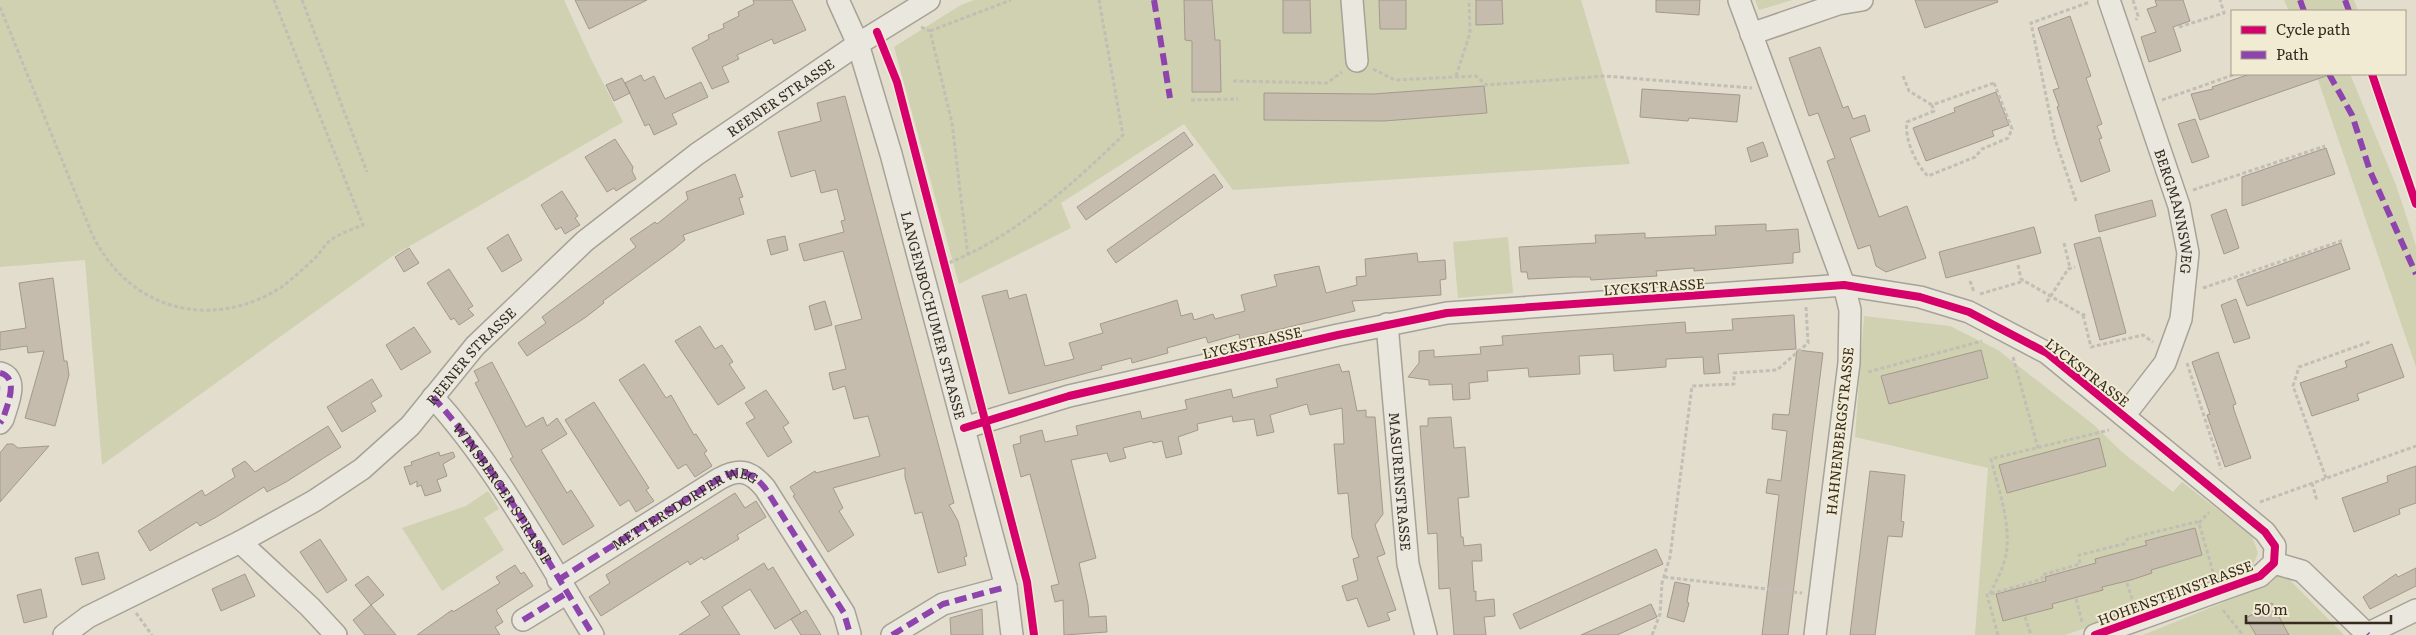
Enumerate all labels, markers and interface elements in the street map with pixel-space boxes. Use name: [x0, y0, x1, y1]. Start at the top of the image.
legend: [2231, 10, 2406, 75]
text: Cycle path: [2276, 17, 2351, 40]
text: Path: [2276, 42, 2309, 65]
street label: REENER STRASSE: [723, 53, 838, 141]
street label: BERGMANNSWEG: [2150, 146, 2198, 276]
street label: LANGENBOCHUMER STRASSE: [897, 209, 971, 422]
street label: LYCKSTRASSE: [1603, 272, 1705, 300]
street label: REENER STRASSE: [421, 302, 520, 409]
street label: LYCKSTRASSE: [1200, 321, 1304, 363]
street label: LYCKSTRASSE: [2042, 333, 2134, 411]
street label: HAHNENBERGSTRASSE: [1820, 346, 1858, 516]
street label: MASURENSTRASSE: [1385, 411, 1417, 552]
street label: WINSBERGER STRASSE: [449, 418, 558, 567]
street label: METTERSDORFER WEG: [607, 462, 763, 554]
street label: HOHENSTEINSTRASSE: [2095, 555, 2256, 629]
scale bar: [2246, 592, 2391, 624]
text: 50 m: [2254, 597, 2288, 620]

